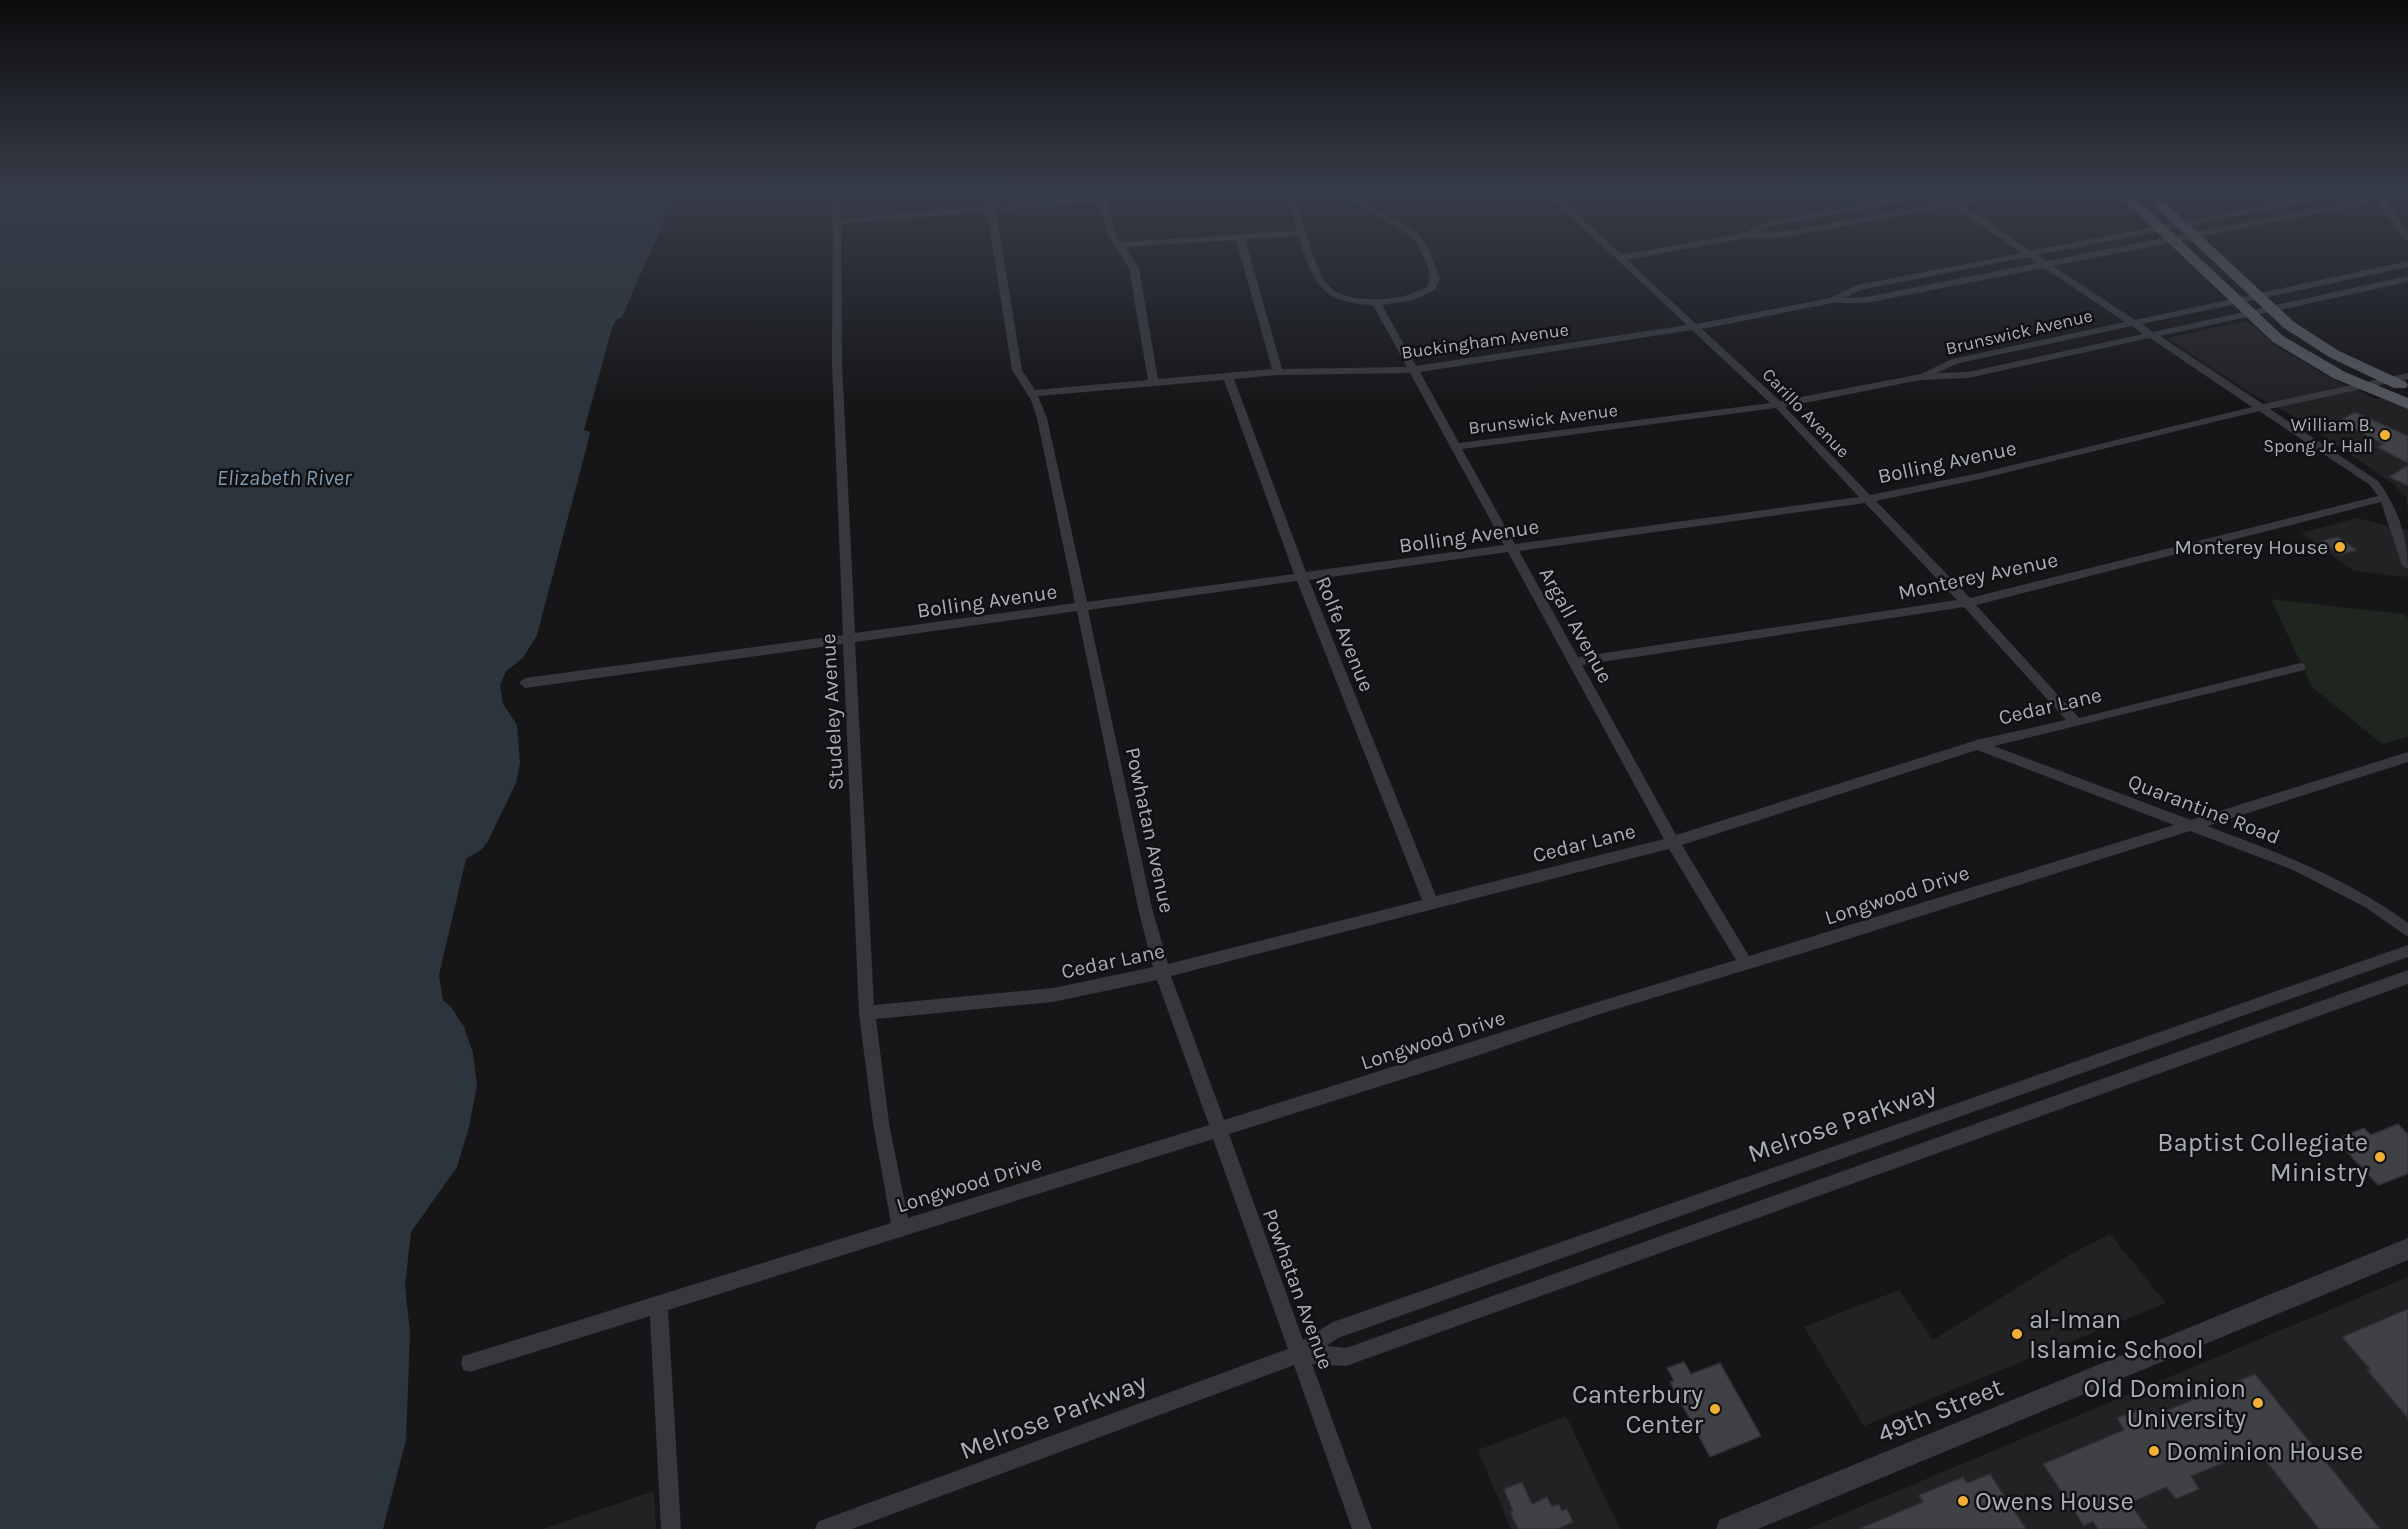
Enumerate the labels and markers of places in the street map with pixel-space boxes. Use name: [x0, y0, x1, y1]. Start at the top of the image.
place label: William B. Spong Jr. Hall: [2263, 414, 2373, 457]
marker: William B. Spong Jr. Hall: [2378, 428, 2392, 442]
place label: Monterey House: [2174, 535, 2328, 559]
marker: Monterey House: [2333, 540, 2347, 554]
place label: Baptist Collegiate Ministry: [2157, 1127, 2368, 1188]
marker: Baptist Collegiate Ministry: [2373, 1150, 2387, 1164]
place label: al-Iman Islamic School: [2029, 1304, 2204, 1365]
marker: al-Iman Islamic School: [2010, 1327, 2024, 1341]
place label: Old Dominion University: [2084, 1373, 2246, 1434]
place label: Canterbury Center: [1572, 1379, 1704, 1440]
marker: Old Dominion University: [2251, 1396, 2265, 1410]
marker: Canterbury Center: [1708, 1402, 1722, 1416]
place label: Dominion House: [2166, 1436, 2363, 1467]
marker: Dominion House: [2147, 1444, 2161, 1458]
place label: Owens House: [1975, 1486, 2134, 1517]
marker: Owens House: [1956, 1494, 1970, 1508]

